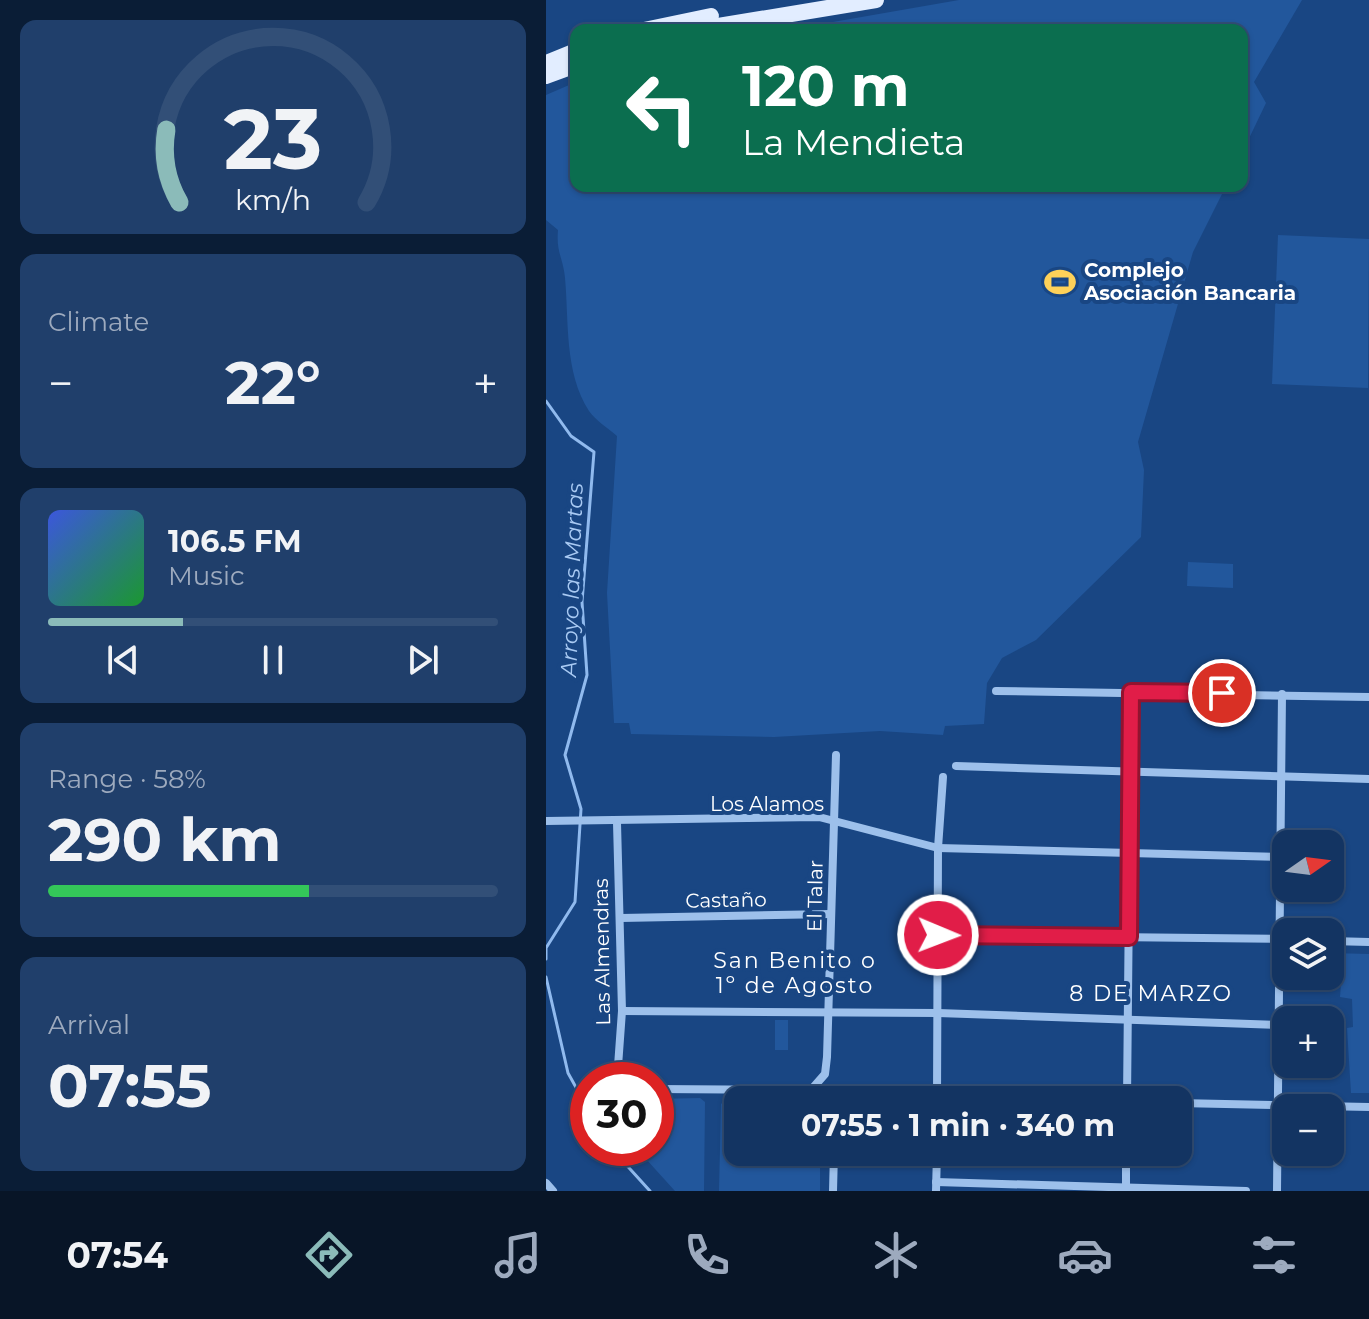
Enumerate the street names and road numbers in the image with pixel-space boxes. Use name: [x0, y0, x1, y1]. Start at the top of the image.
street label: Los Alamos: [710, 792, 824, 816]
street label: El Talar: [802, 860, 828, 932]
street label: Las Almendras: [589, 878, 615, 1026]
street label: Castaño: [685, 887, 767, 913]

